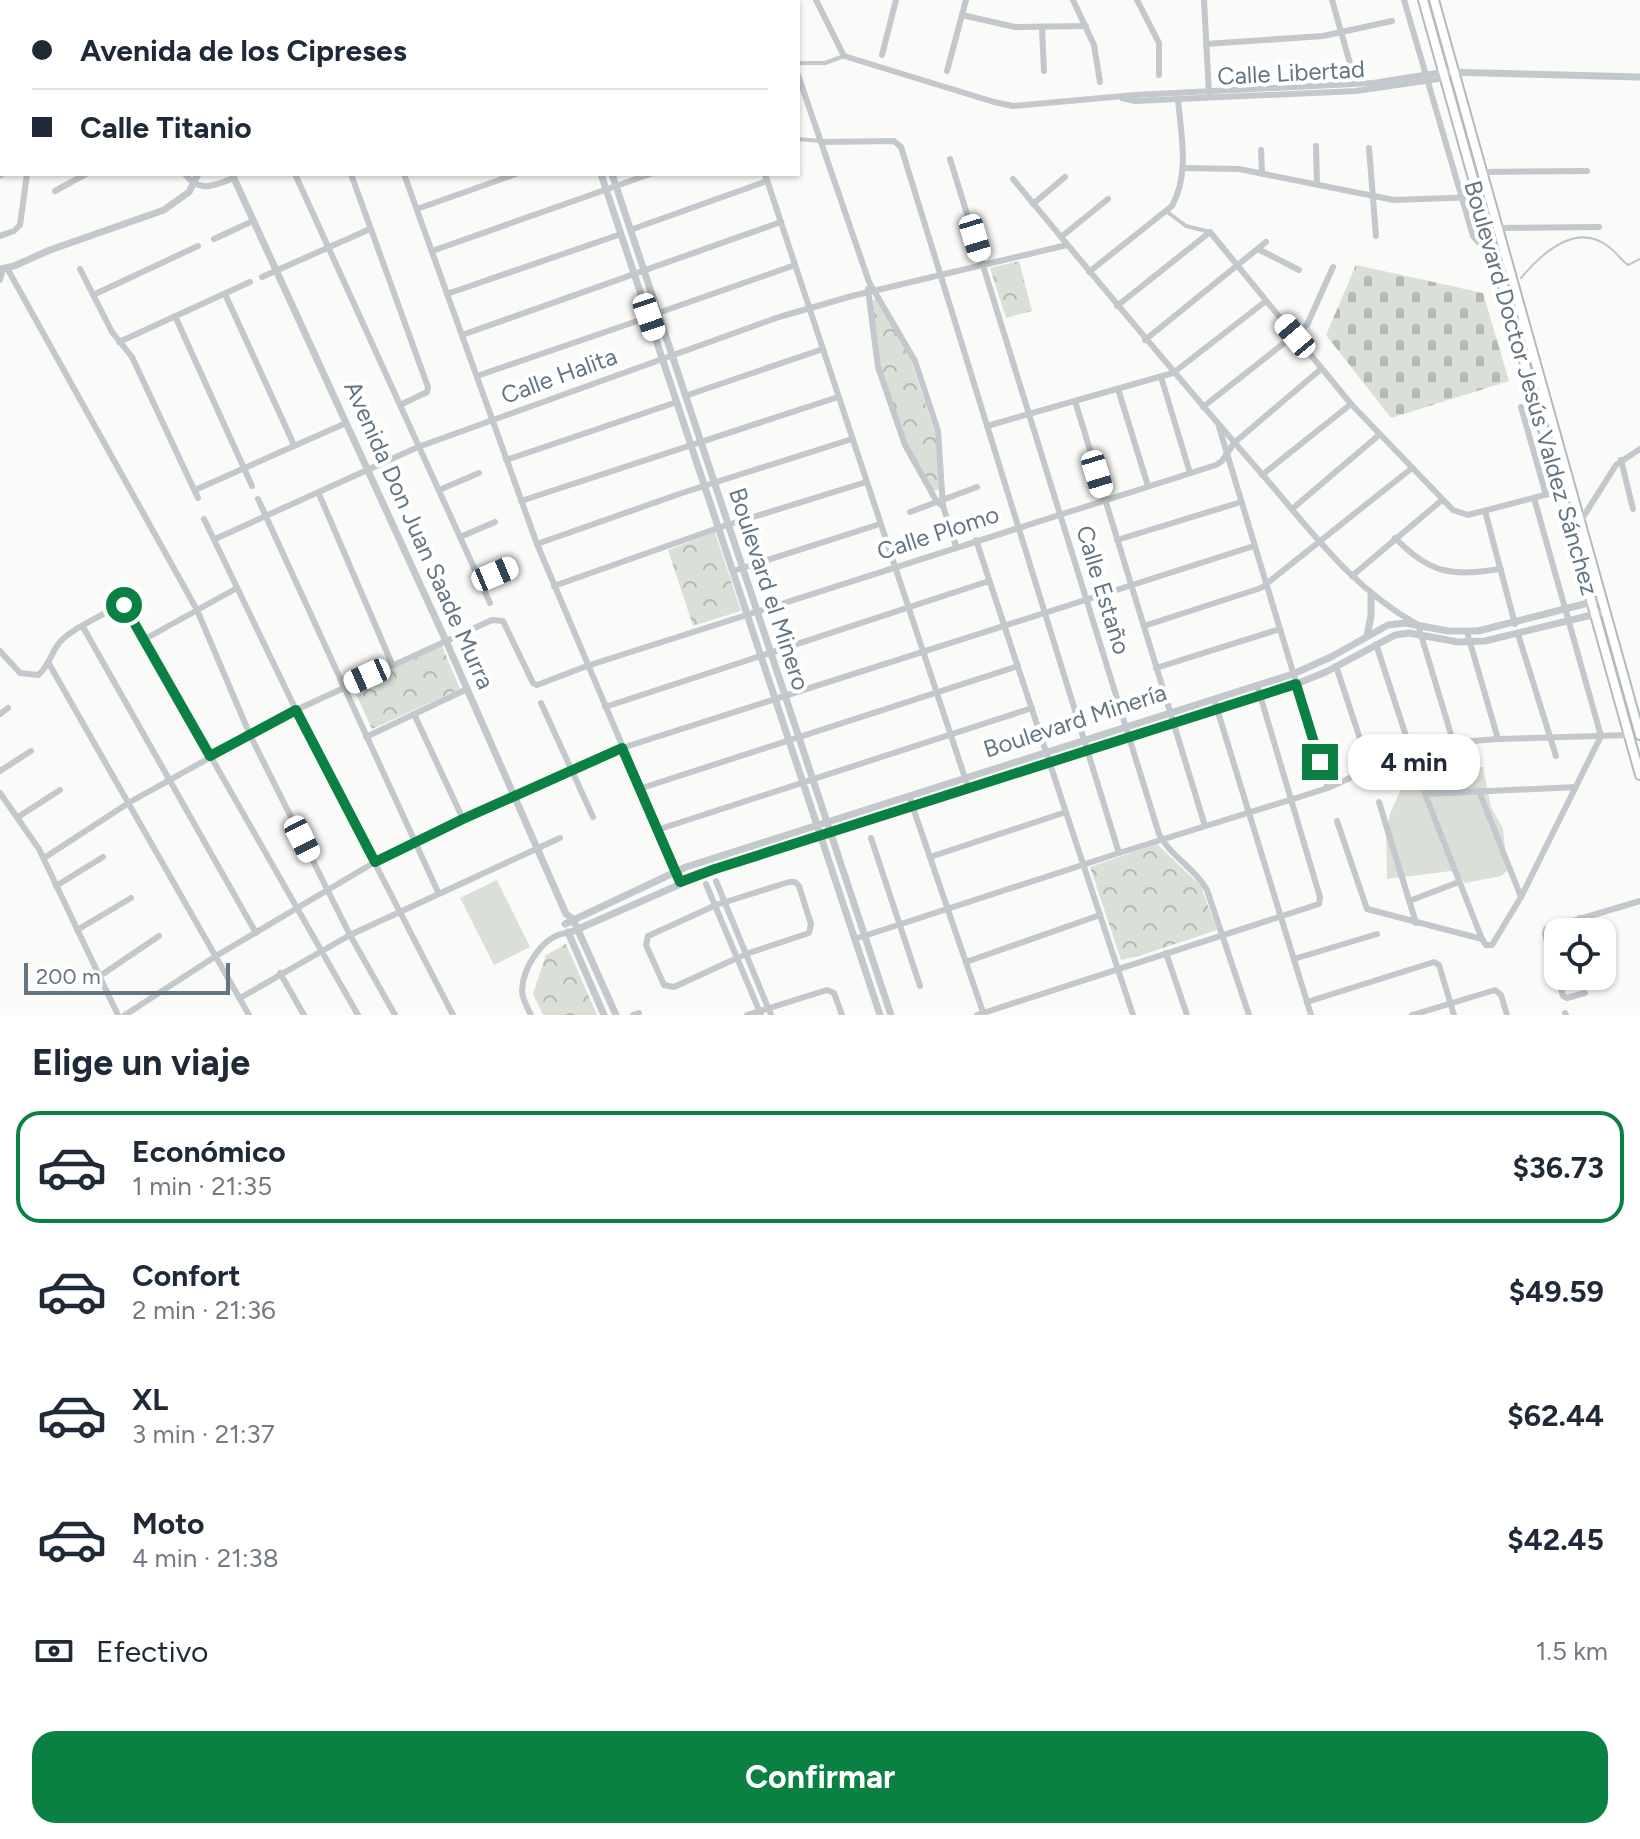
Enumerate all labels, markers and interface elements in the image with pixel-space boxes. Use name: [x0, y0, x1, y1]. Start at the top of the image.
text: Avenida de los Cipreses: [80, 32, 407, 69]
street label: Calle Libertad: [1216, 54, 1366, 91]
text: Calle Titanio: [80, 109, 252, 146]
street label: Boulevard Doctor Jesús Valdez Sánchez: [1458, 177, 1605, 598]
car: [957, 212, 993, 264]
car: [630, 290, 668, 344]
car: [1270, 310, 1320, 362]
street label: Calle Halita: [497, 341, 621, 410]
street label: Avenida Don Juan Saade Murra: [338, 376, 501, 693]
car: [1079, 448, 1115, 500]
street label: Boulevard el Minero: [723, 484, 816, 694]
street label: Calle Plomo: [873, 499, 1003, 566]
street label: Calle Estaño: [1070, 522, 1137, 658]
car: [468, 554, 522, 594]
route start: [106, 587, 142, 623]
car: [340, 655, 394, 697]
street label: Boulevard Minería: [980, 677, 1170, 764]
callout: 4 min: [1348, 734, 1480, 790]
route end: [1302, 744, 1338, 780]
text: 4 min: [1381, 746, 1447, 778]
car: [280, 812, 324, 866]
map controls: [1544, 918, 1616, 990]
button: locate: [1544, 918, 1616, 990]
scale bar: [24, 959, 230, 995]
text: 200 m: [36, 963, 101, 990]
text: Elige un viaje: [32, 1041, 250, 1084]
icon: car: [36, 1131, 108, 1203]
text: Económico: [132, 1133, 286, 1170]
text: $36.73: [1513, 1149, 1604, 1186]
text: 1 min · 21:35: [132, 1170, 272, 1202]
icon: car: [36, 1255, 108, 1327]
text: Confort: [132, 1257, 241, 1294]
text: $49.59: [1509, 1273, 1604, 1310]
text: 2 min · 21:36: [132, 1294, 276, 1326]
icon: car: [36, 1379, 108, 1451]
text: XL: [132, 1381, 168, 1418]
text: $62.44: [1507, 1397, 1604, 1434]
text: 3 min · 21:37: [132, 1418, 275, 1450]
icon: car: [36, 1503, 108, 1575]
text: Moto: [132, 1505, 204, 1542]
text: $42.45: [1507, 1521, 1604, 1558]
text: 4 min · 21:38: [132, 1542, 279, 1574]
icon: cash: [32, 1629, 76, 1673]
text: Efectivo: [96, 1633, 208, 1670]
text: 1.5 km: [1536, 1635, 1608, 1667]
button: Confirmar: [32, 1731, 1608, 1823]

